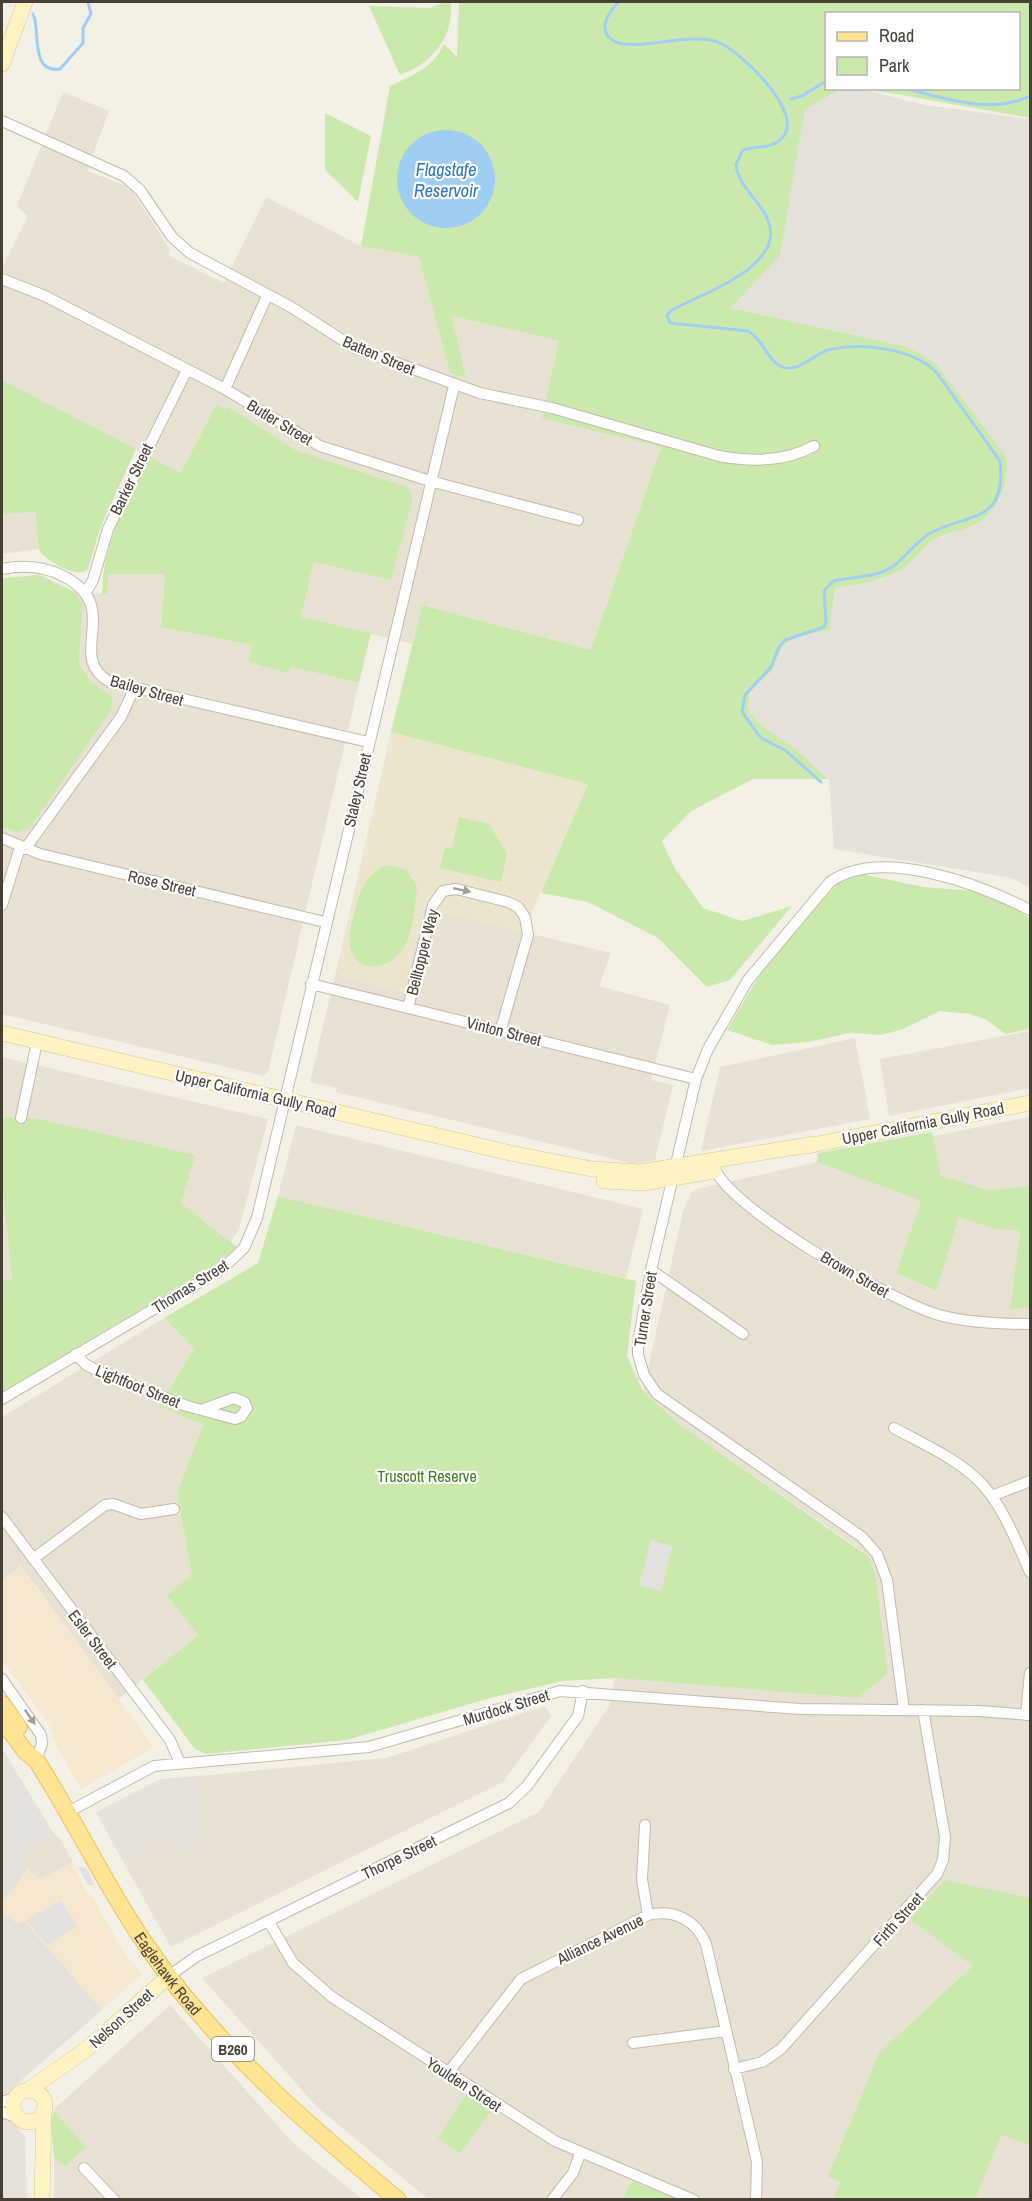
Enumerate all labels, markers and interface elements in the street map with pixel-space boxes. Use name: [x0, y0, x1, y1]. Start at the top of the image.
legend: [825, 12, 1020, 90]
text: Road: [879, 23, 914, 48]
text: Park: [879, 53, 910, 78]
water label: Flagstafe Reservoir: [414, 157, 479, 203]
street label: Batten Street: [339, 330, 419, 380]
street label: Butler Street: [243, 394, 317, 450]
street label: Barker Street: [104, 439, 158, 519]
street label: Bailey Street: [108, 669, 186, 711]
street label: Staley Street: [338, 751, 376, 829]
street label: Rose Street: [126, 864, 199, 902]
one-way arrow: [452, 886, 471, 896]
street label: Belltopper Way: [401, 906, 443, 998]
street label: Vinton Street: [464, 1011, 544, 1051]
street label: Upper California Gully Road: [173, 1064, 339, 1122]
street label: Upper California Gully Road: [840, 1096, 1006, 1150]
street label: Brown Street: [817, 1246, 894, 1303]
street label: Thomas Street: [148, 1254, 233, 1318]
street label: Turner Street: [628, 1269, 662, 1348]
street label: Lightfoot Street: [92, 1359, 184, 1413]
park label: Truscott Reserve: [377, 1465, 477, 1487]
street label: Esler Street: [64, 1605, 123, 1673]
street label: Murdock Street: [460, 1683, 552, 1731]
one-way arrow: [24, 1709, 36, 1725]
street label: Thorpe Street: [358, 1829, 440, 1884]
street label: Firth Street: [868, 1887, 928, 1951]
street label: Alliance Avenue: [552, 1909, 647, 1970]
street label: Eaglehawk Road: [129, 1927, 207, 2020]
street label: Nelson Street: [84, 1983, 158, 2053]
road number: B260: [212, 2037, 254, 2061]
street label: Youlden Street: [422, 2051, 506, 2117]

